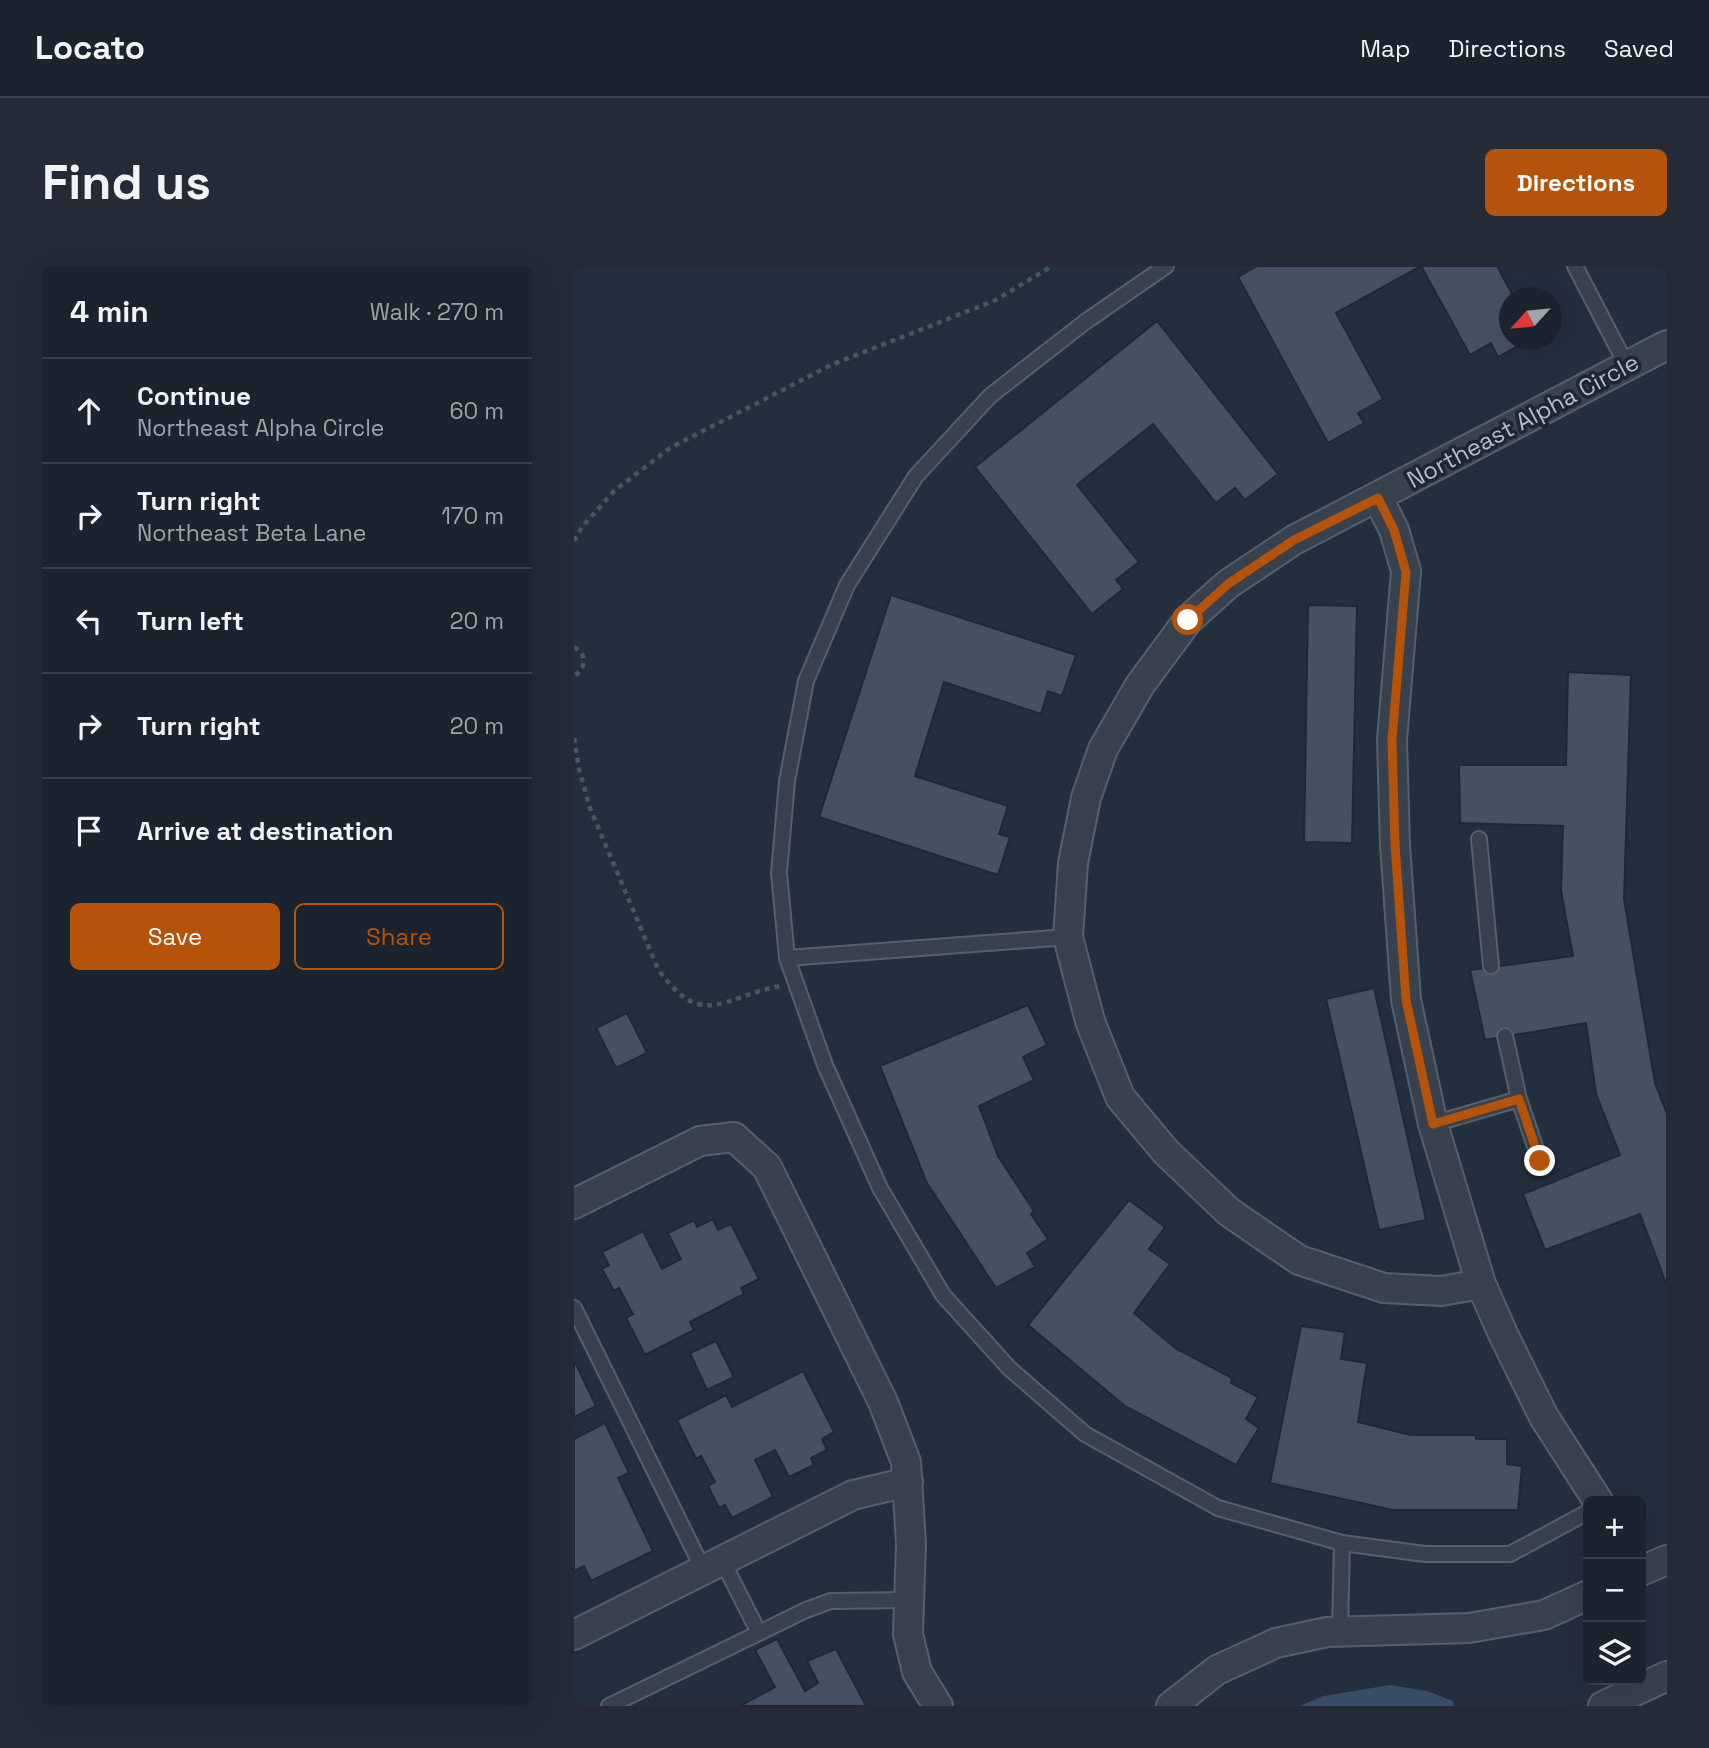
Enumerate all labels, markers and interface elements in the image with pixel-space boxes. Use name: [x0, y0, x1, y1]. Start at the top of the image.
text: Locato: [35, 27, 145, 69]
text: Map: [1360, 33, 1410, 64]
text: Directions: [1448, 33, 1566, 64]
text: Saved: [1604, 33, 1674, 64]
button: Directions: [1485, 149, 1667, 216]
text: Find us: [42, 151, 211, 213]
north arrow: [1499, 287, 1562, 350]
text: 4 min: [70, 292, 149, 331]
text: Walk · 270 m: [370, 297, 504, 327]
street label: Northeast Alpha Circle: [1401, 346, 1644, 495]
text: Continue: [137, 379, 251, 413]
icon: ahead: [70, 392, 108, 430]
text: 60 m: [449, 396, 504, 426]
text: Northeast Alpha Circle: [137, 413, 384, 443]
text: Turn right: [137, 484, 261, 518]
icon: right: [70, 497, 108, 535]
text: 170 m: [441, 501, 504, 531]
text: Northeast Beta Lane: [137, 518, 366, 548]
icon: left: [70, 602, 108, 640]
text: Turn left: [137, 604, 244, 638]
route start: [1172, 604, 1203, 635]
text: 20 m: [450, 606, 504, 636]
icon: right: [70, 707, 108, 745]
text: Turn right: [137, 709, 261, 743]
text: 20 m: [450, 711, 504, 741]
icon: arrive: [70, 812, 108, 850]
text: Arrive at destination: [137, 814, 394, 848]
button: Save: [70, 903, 280, 970]
button: Share: [294, 903, 504, 970]
route end: [1524, 1145, 1555, 1176]
map controls: [1583, 1496, 1646, 1685]
button: +: [1583, 1496, 1646, 1559]
button: −: [1583, 1559, 1646, 1622]
button: layers: [1583, 1622, 1646, 1685]

